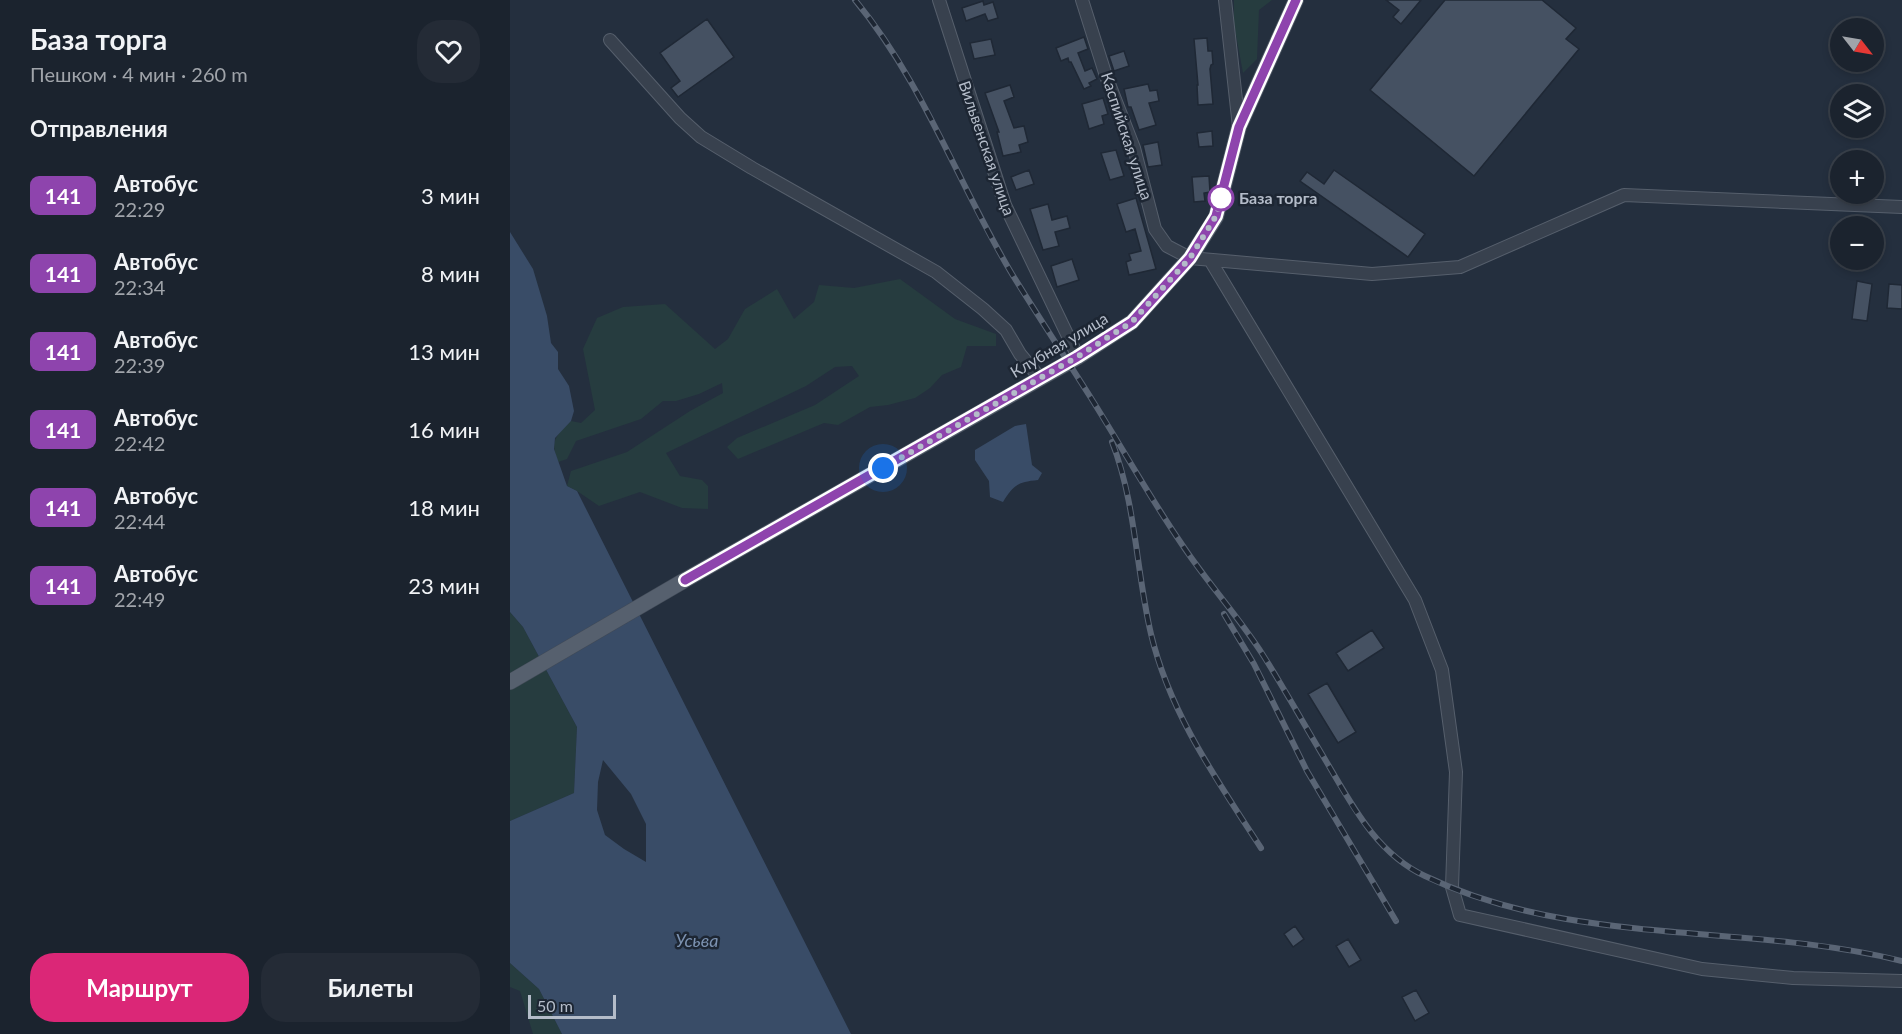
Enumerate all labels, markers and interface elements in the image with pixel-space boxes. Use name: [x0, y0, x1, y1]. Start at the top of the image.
north arrow: [1830, 18, 1884, 72]
map controls: [1830, 18, 1884, 270]
button: heart: [417, 20, 480, 83]
text: База торга: [30, 22, 167, 56]
text: Пешком · 4 мин · 260 m: [30, 62, 248, 86]
street label: Каспийская улица: [1098, 70, 1157, 202]
street label: Вильвенская улица: [955, 78, 1019, 218]
button: layers: [1830, 84, 1884, 138]
text: Отправления: [30, 115, 168, 142]
button: +: [1830, 150, 1884, 204]
text: Автобус: [114, 170, 198, 197]
text: 3 мин: [421, 182, 480, 209]
text: 141: [45, 183, 81, 208]
marker: База торга: [1208, 185, 1234, 211]
place label: База торга: [1239, 188, 1317, 207]
text: 22:29: [114, 197, 165, 221]
button: −: [1830, 216, 1884, 270]
text: Автобус: [114, 248, 198, 275]
text: 8 мин: [421, 260, 480, 287]
text: 141: [45, 261, 81, 286]
text: 22:34: [114, 275, 165, 299]
street label: Клубная улица: [1007, 308, 1111, 381]
text: Автобус: [114, 326, 198, 353]
text: 13 мин: [408, 338, 480, 365]
text: 141: [45, 339, 81, 364]
text: 22:39: [114, 353, 165, 377]
text: Автобус: [114, 404, 198, 431]
text: 16 мин: [408, 416, 480, 443]
text: 141: [45, 417, 81, 442]
text: 22:42: [114, 431, 165, 455]
your location: [868, 453, 898, 483]
text: Автобус: [114, 482, 198, 509]
text: 18 мин: [408, 494, 480, 521]
text: 141: [45, 495, 81, 520]
text: 22:44: [114, 509, 165, 533]
text: Автобус: [114, 560, 198, 587]
text: 23 мин: [408, 572, 480, 599]
text: 141: [45, 573, 81, 598]
text: 22:49: [114, 587, 165, 611]
water label: Усьва: [675, 929, 719, 951]
button: Маршрут: [30, 953, 249, 1022]
button: Билеты: [261, 953, 480, 1022]
scale bar: [528, 992, 616, 1020]
text: 50 m: [537, 996, 573, 1015]

